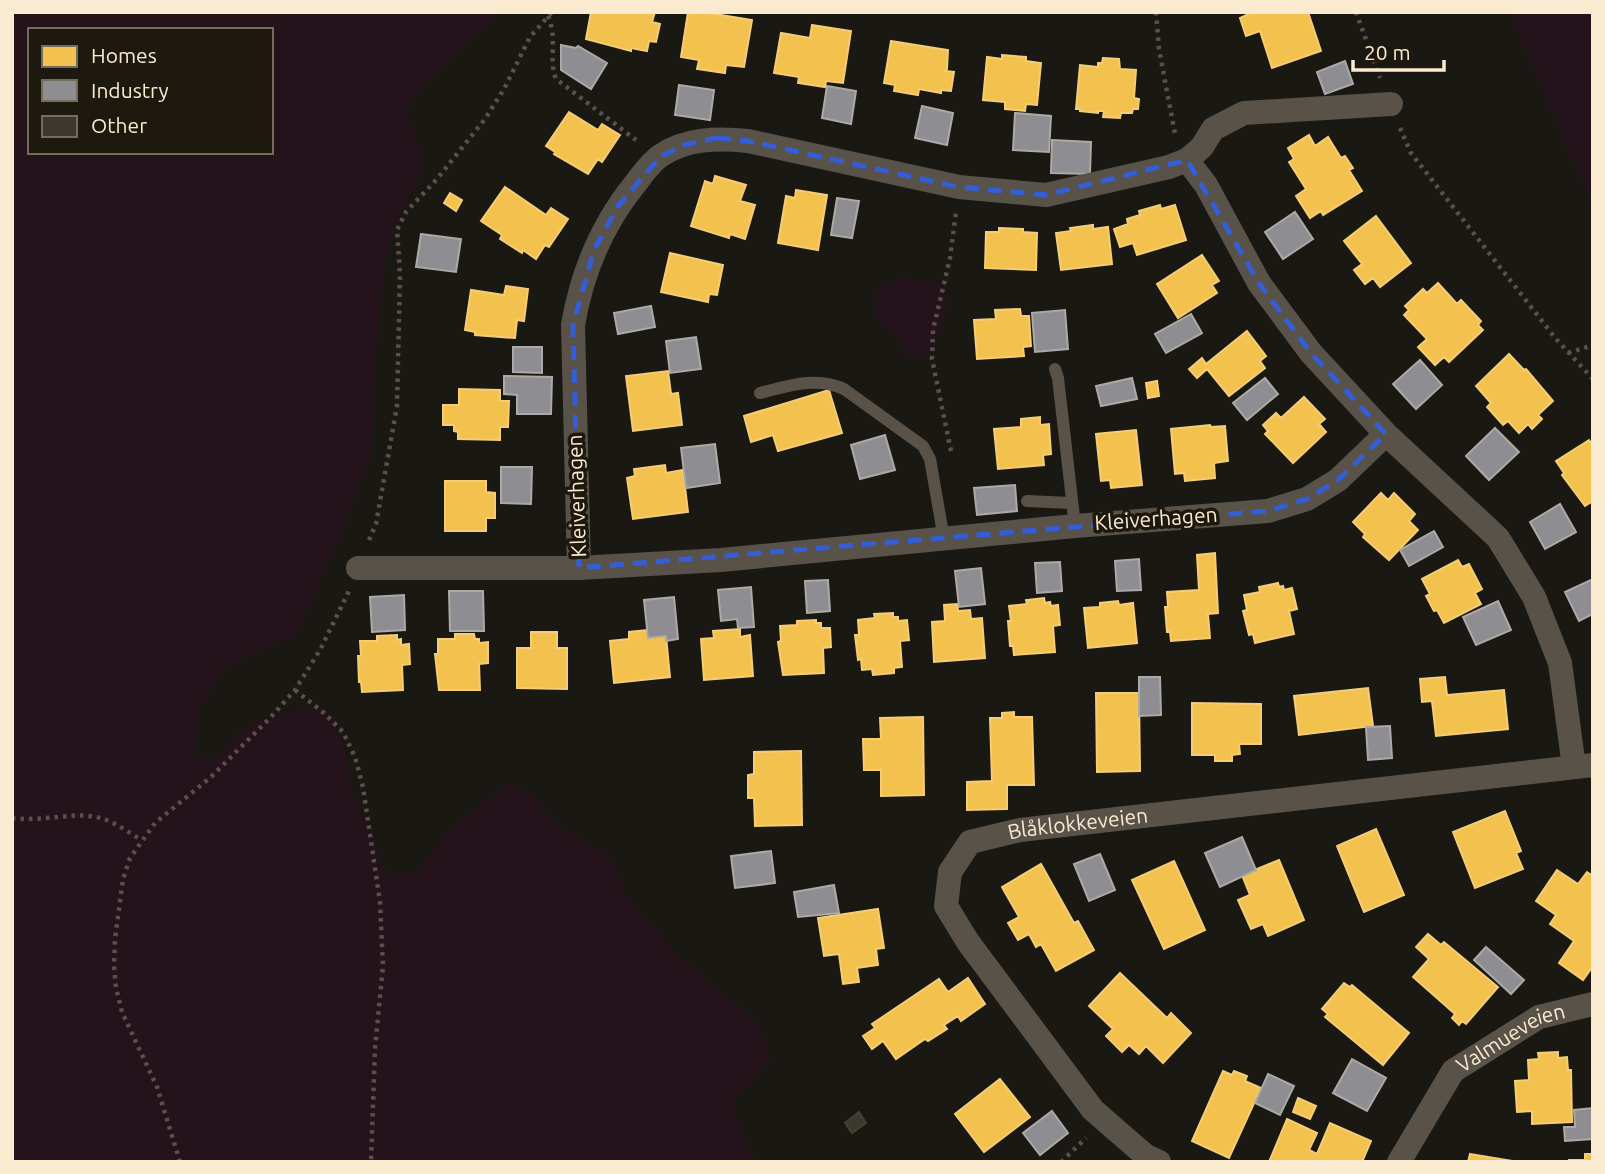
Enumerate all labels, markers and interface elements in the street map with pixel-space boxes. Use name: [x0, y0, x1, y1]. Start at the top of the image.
legend: [28, 28, 273, 154]
scale bar: [1353, 28, 1444, 72]
text: 20 m: [1364, 40, 1411, 64]
text: Homes: [91, 43, 157, 67]
text: Industry: [91, 78, 169, 102]
text: Other: [91, 113, 147, 137]
street label: Kleiverhagen: [562, 434, 590, 558]
street label: Kleiverhagen: [1094, 502, 1218, 534]
street label: Blåklokkeveien: [1005, 803, 1149, 844]
street label: Valmueveien: [1452, 998, 1567, 1077]

